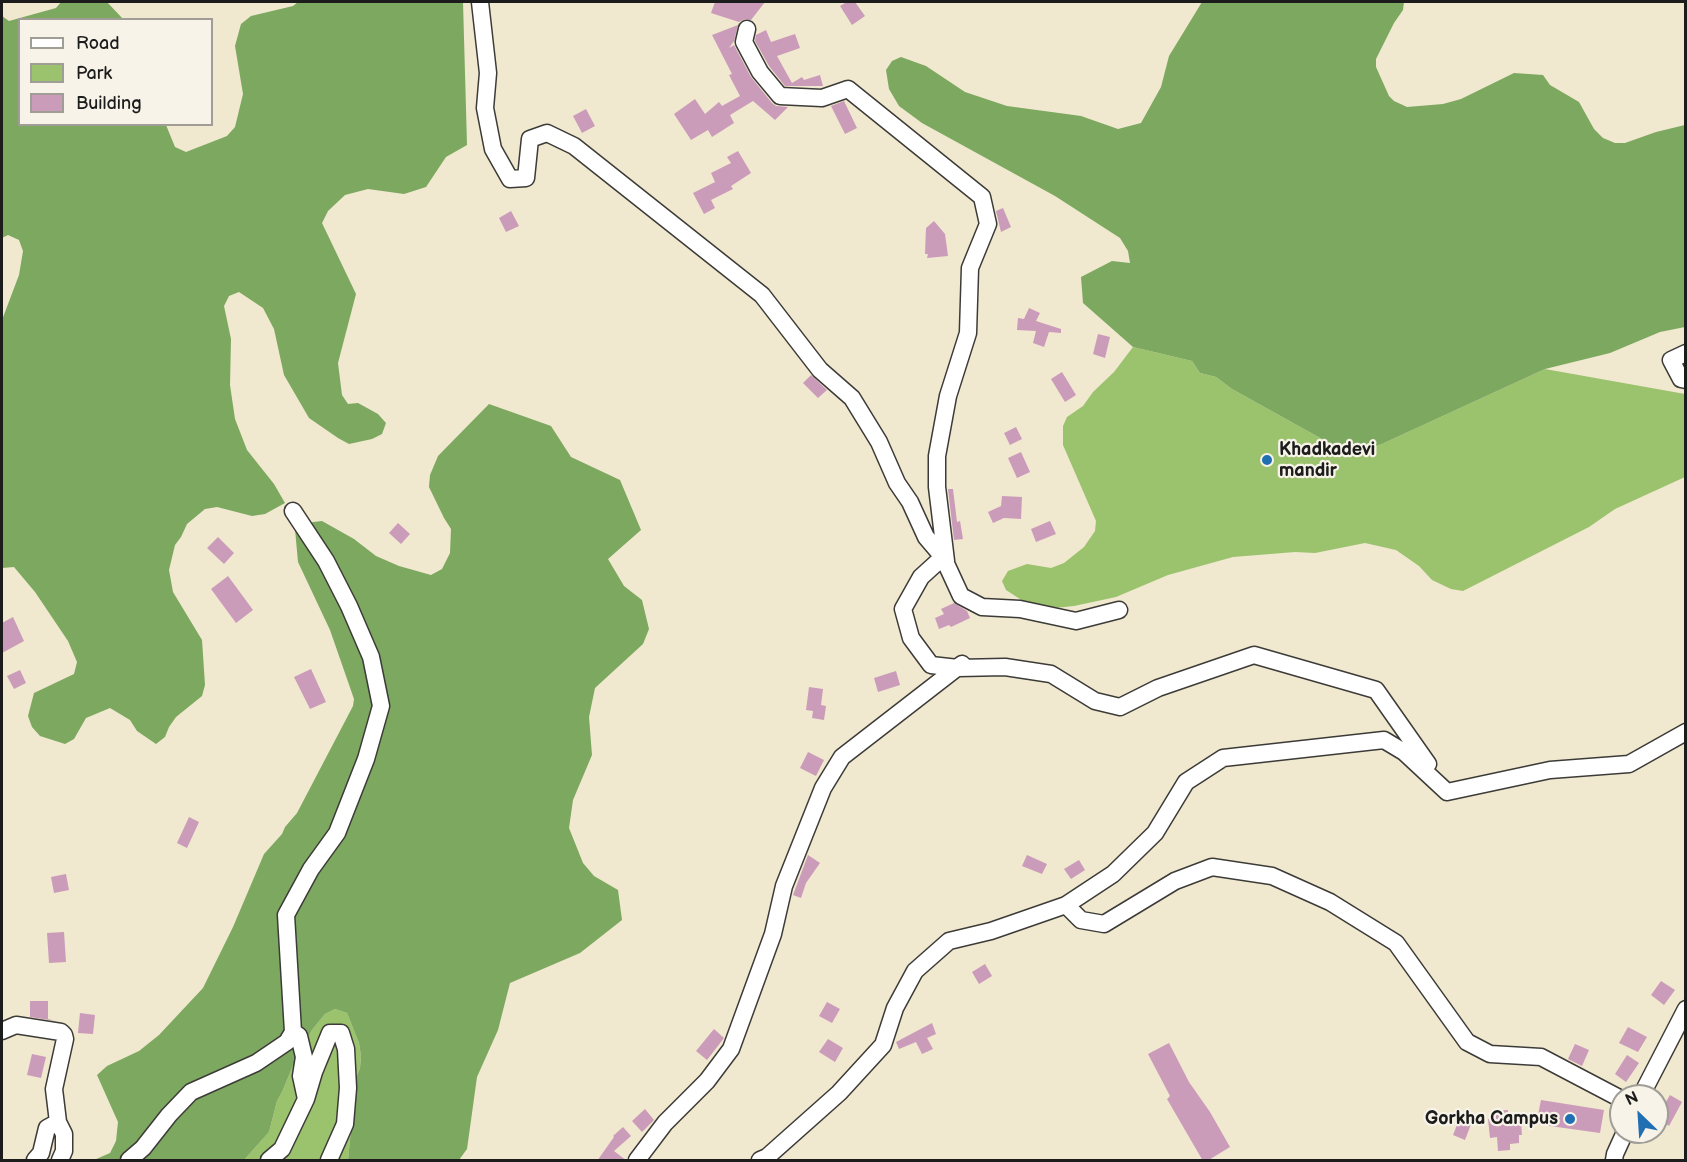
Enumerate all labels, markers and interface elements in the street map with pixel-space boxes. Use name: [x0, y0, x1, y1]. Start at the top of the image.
legend: [18, 18, 213, 126]
text: Road: [76, 33, 120, 54]
text: Park: [76, 63, 112, 84]
text: Building: [76, 93, 142, 114]
place label: Khadkadevi mandir: [1279, 439, 1375, 482]
marker: Khadkadevi mandir: [1260, 453, 1274, 467]
north arrow: [1609, 1084, 1669, 1144]
text: N: [1623, 1088, 1641, 1110]
place label: Gorkha Campus: [1425, 1108, 1558, 1130]
marker: Gorkha Campus: [1563, 1112, 1577, 1126]

